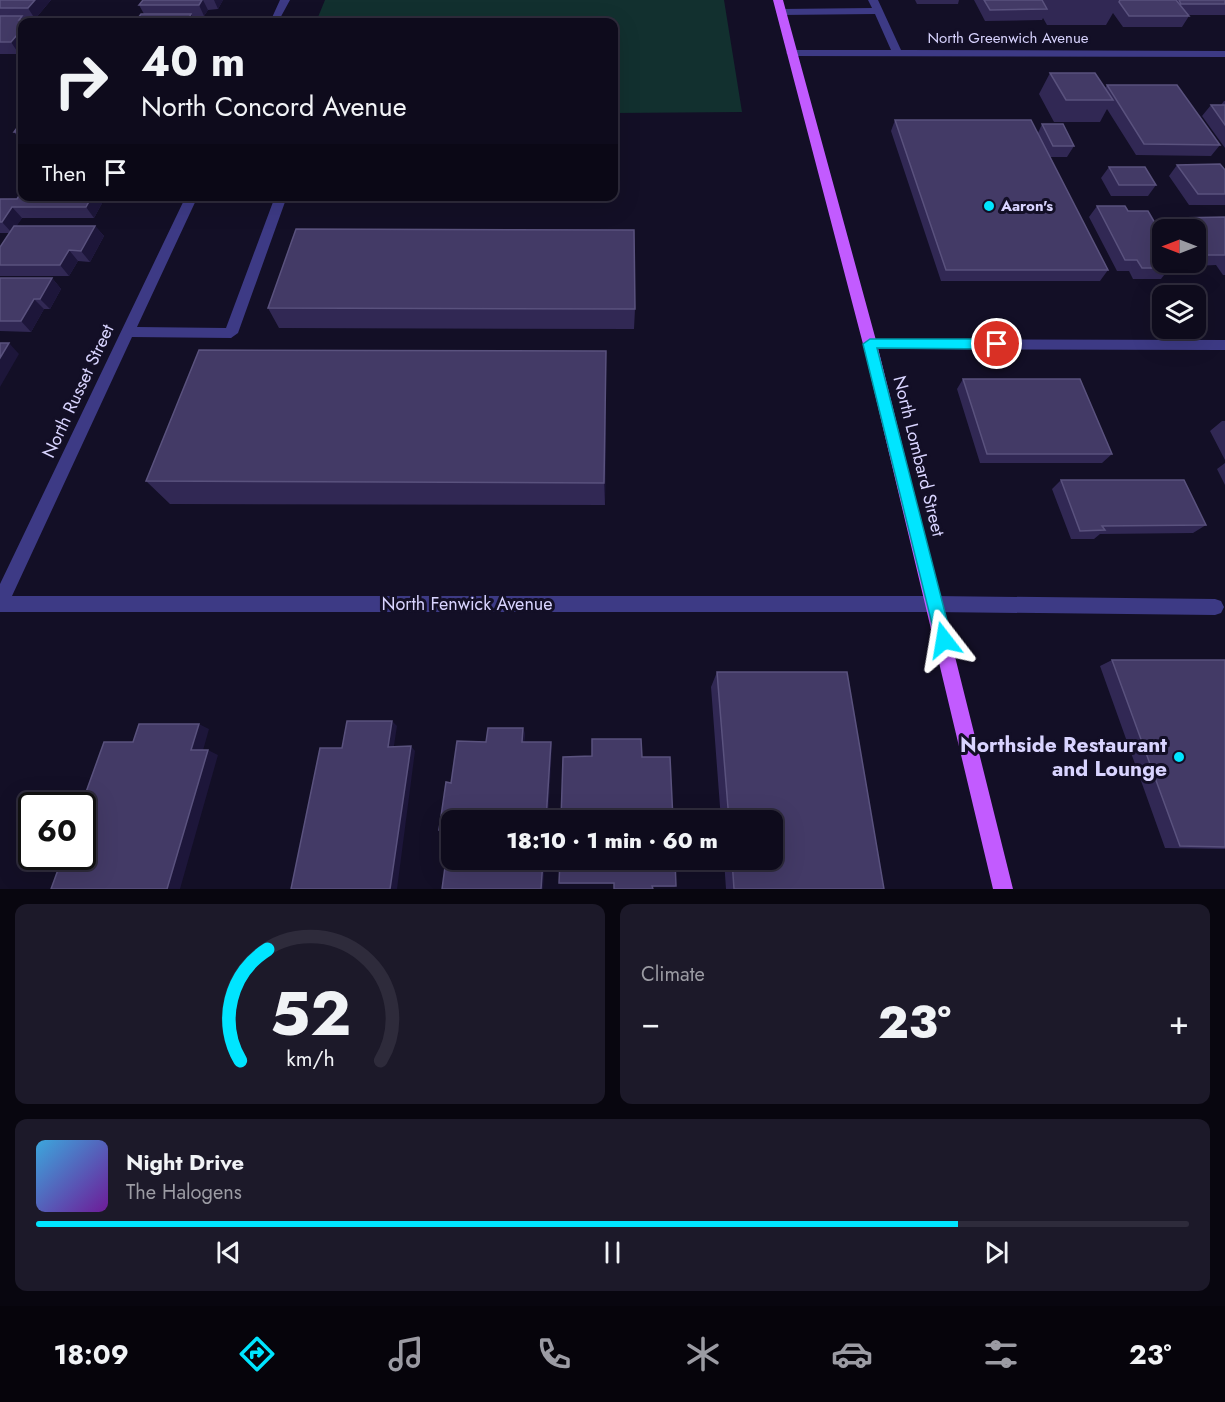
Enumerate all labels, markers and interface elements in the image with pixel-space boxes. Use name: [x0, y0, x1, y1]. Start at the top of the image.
street label: North Greenwich Avenue: [927, 27, 1089, 49]
text: 40 m: [141, 31, 245, 92]
icon: right: [42, 42, 120, 120]
text: North Concord Avenue: [141, 87, 407, 126]
icon: arrive: [99, 156, 132, 189]
text: Then: [42, 157, 87, 189]
place label: Aaron's: [1000, 195, 1053, 217]
marker: Aaron's: [982, 199, 996, 213]
north arrow: [1152, 219, 1206, 273]
map controls: [1152, 219, 1206, 339]
button: layers: [1152, 285, 1206, 339]
pin: [971, 318, 1022, 369]
street label: North Russet Street: [36, 319, 121, 462]
icon: arrive: [980, 327, 1013, 360]
street label: North Lombard Street: [886, 373, 952, 540]
street label: North Fenwick Avenue: [381, 591, 553, 617]
position arrow: [912, 608, 976, 672]
place label: Northside Restaurant and Lounge: [960, 730, 1167, 784]
marker: Northside Restaurant and Lounge: [1172, 750, 1186, 764]
speed limit sign: 60: [18, 792, 96, 870]
text: 18:10 · 1 min · 60 m: [506, 824, 718, 856]
text: Climate: [641, 960, 705, 989]
text: 52: [269, 968, 351, 1058]
text: 23°: [878, 990, 951, 1055]
text: −: [641, 999, 660, 1046]
text: +: [1169, 999, 1189, 1046]
text: km/h: [286, 1043, 334, 1074]
text: Night Drive: [126, 1146, 244, 1178]
text: The Halogens: [126, 1178, 242, 1207]
icon: previous: [212, 1236, 245, 1269]
icon: pause: [596, 1236, 629, 1269]
icon: next: [980, 1236, 1013, 1269]
icon: directions: [236, 1333, 278, 1375]
icon: music: [385, 1333, 427, 1375]
icon: phone: [533, 1333, 575, 1375]
icon: climate: [682, 1333, 724, 1375]
icon: car: [831, 1333, 873, 1375]
icon: filters: [980, 1333, 1022, 1375]
text: 18:09: [53, 1335, 129, 1374]
text: 23°: [1129, 1335, 1171, 1374]

